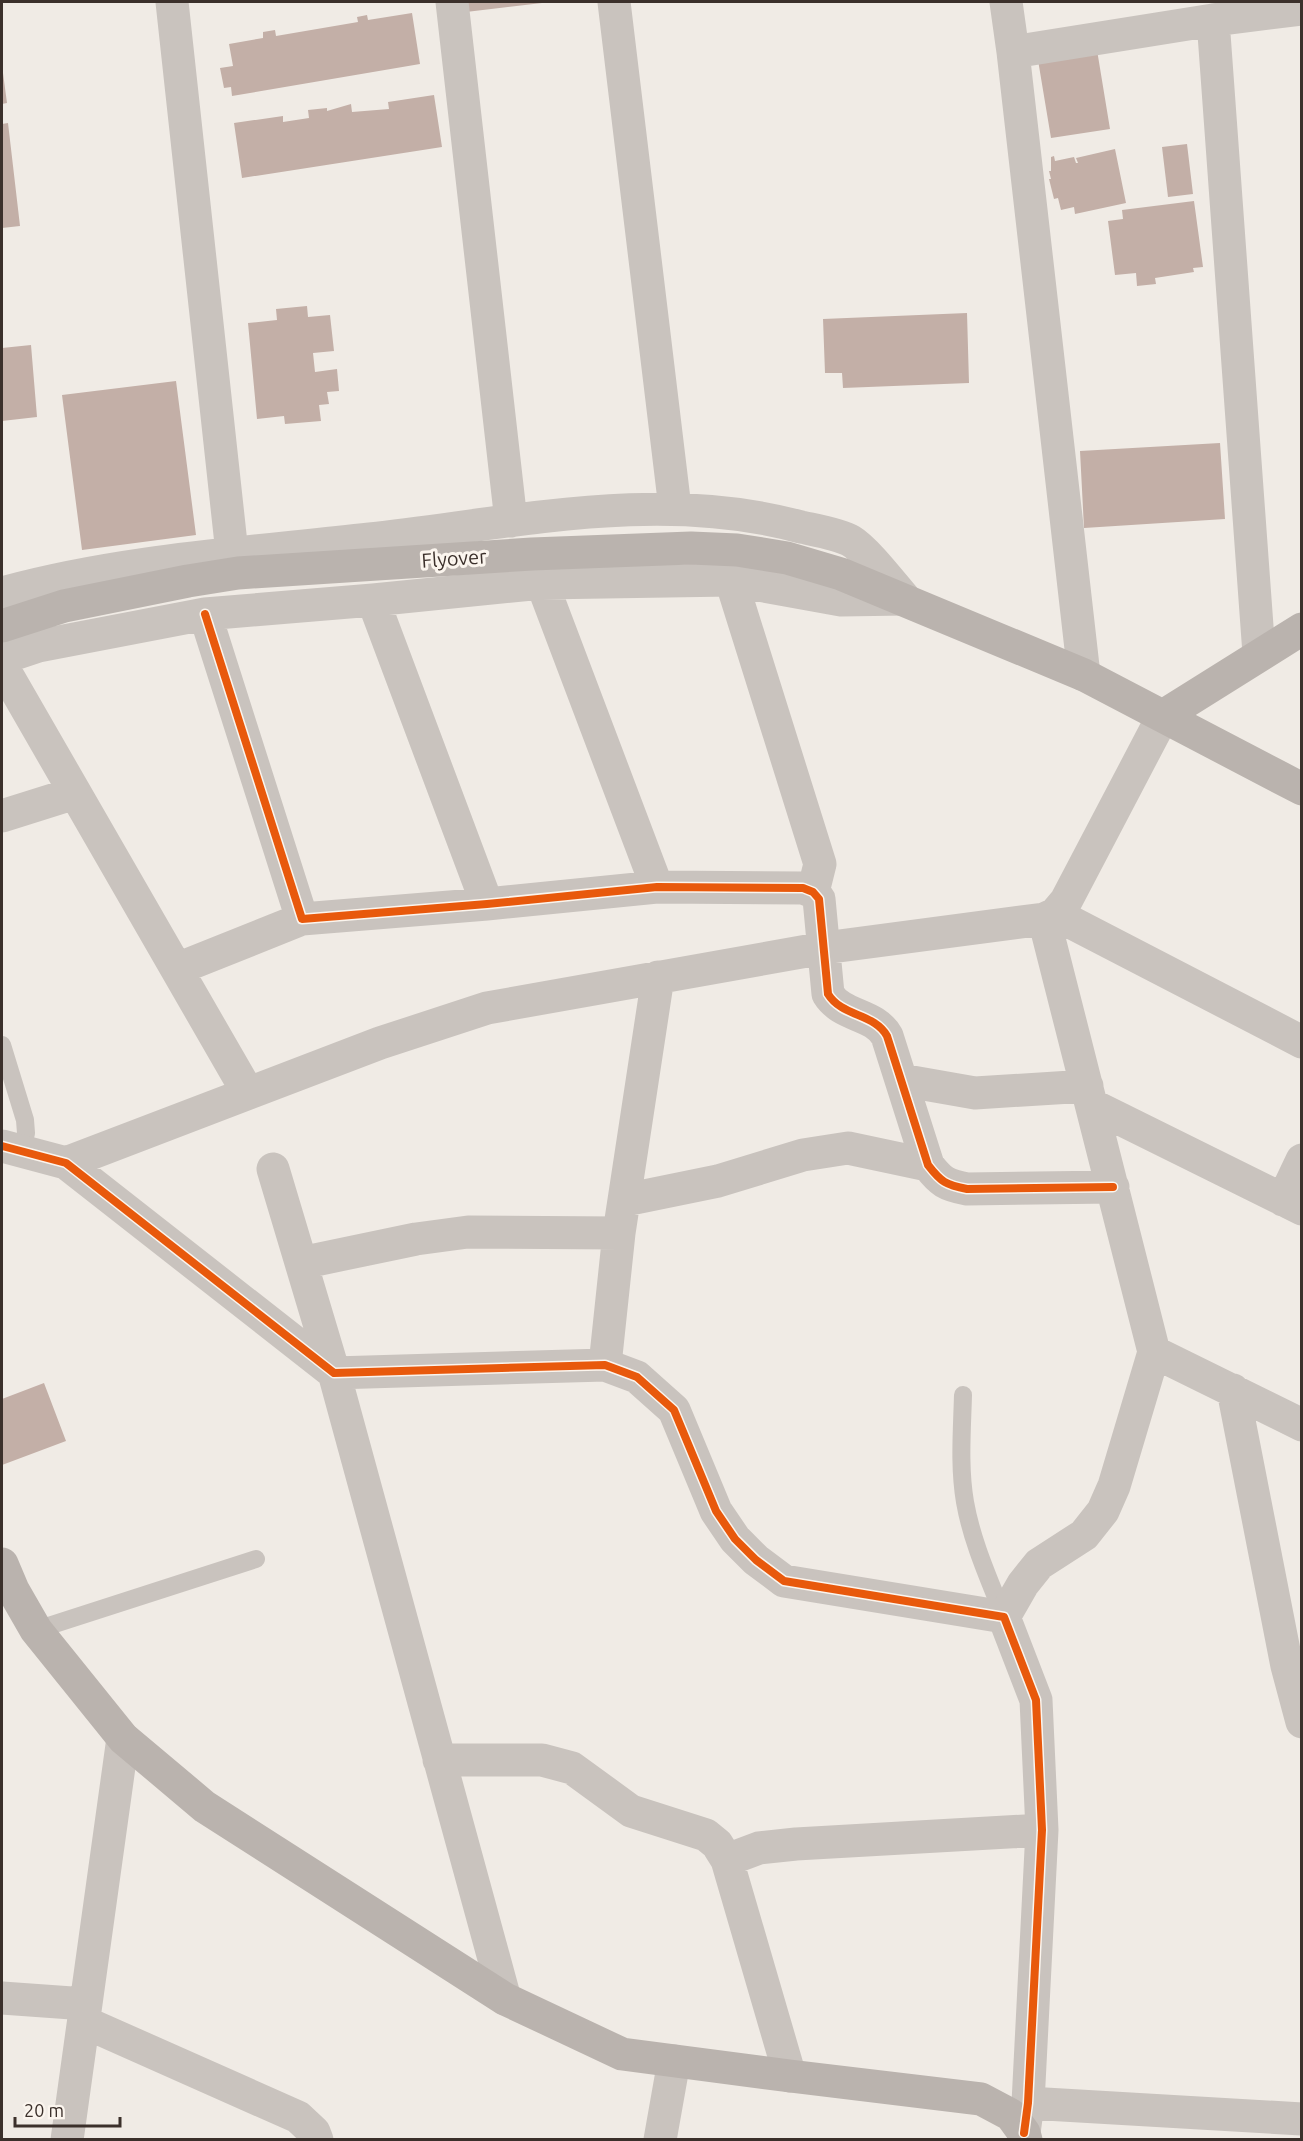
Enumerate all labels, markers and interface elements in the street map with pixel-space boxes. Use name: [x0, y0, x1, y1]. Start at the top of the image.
street label: Flyover: [421, 544, 488, 572]
scale bar: [15, 2090, 120, 2128]
text: 20 m: [24, 2100, 64, 2120]

